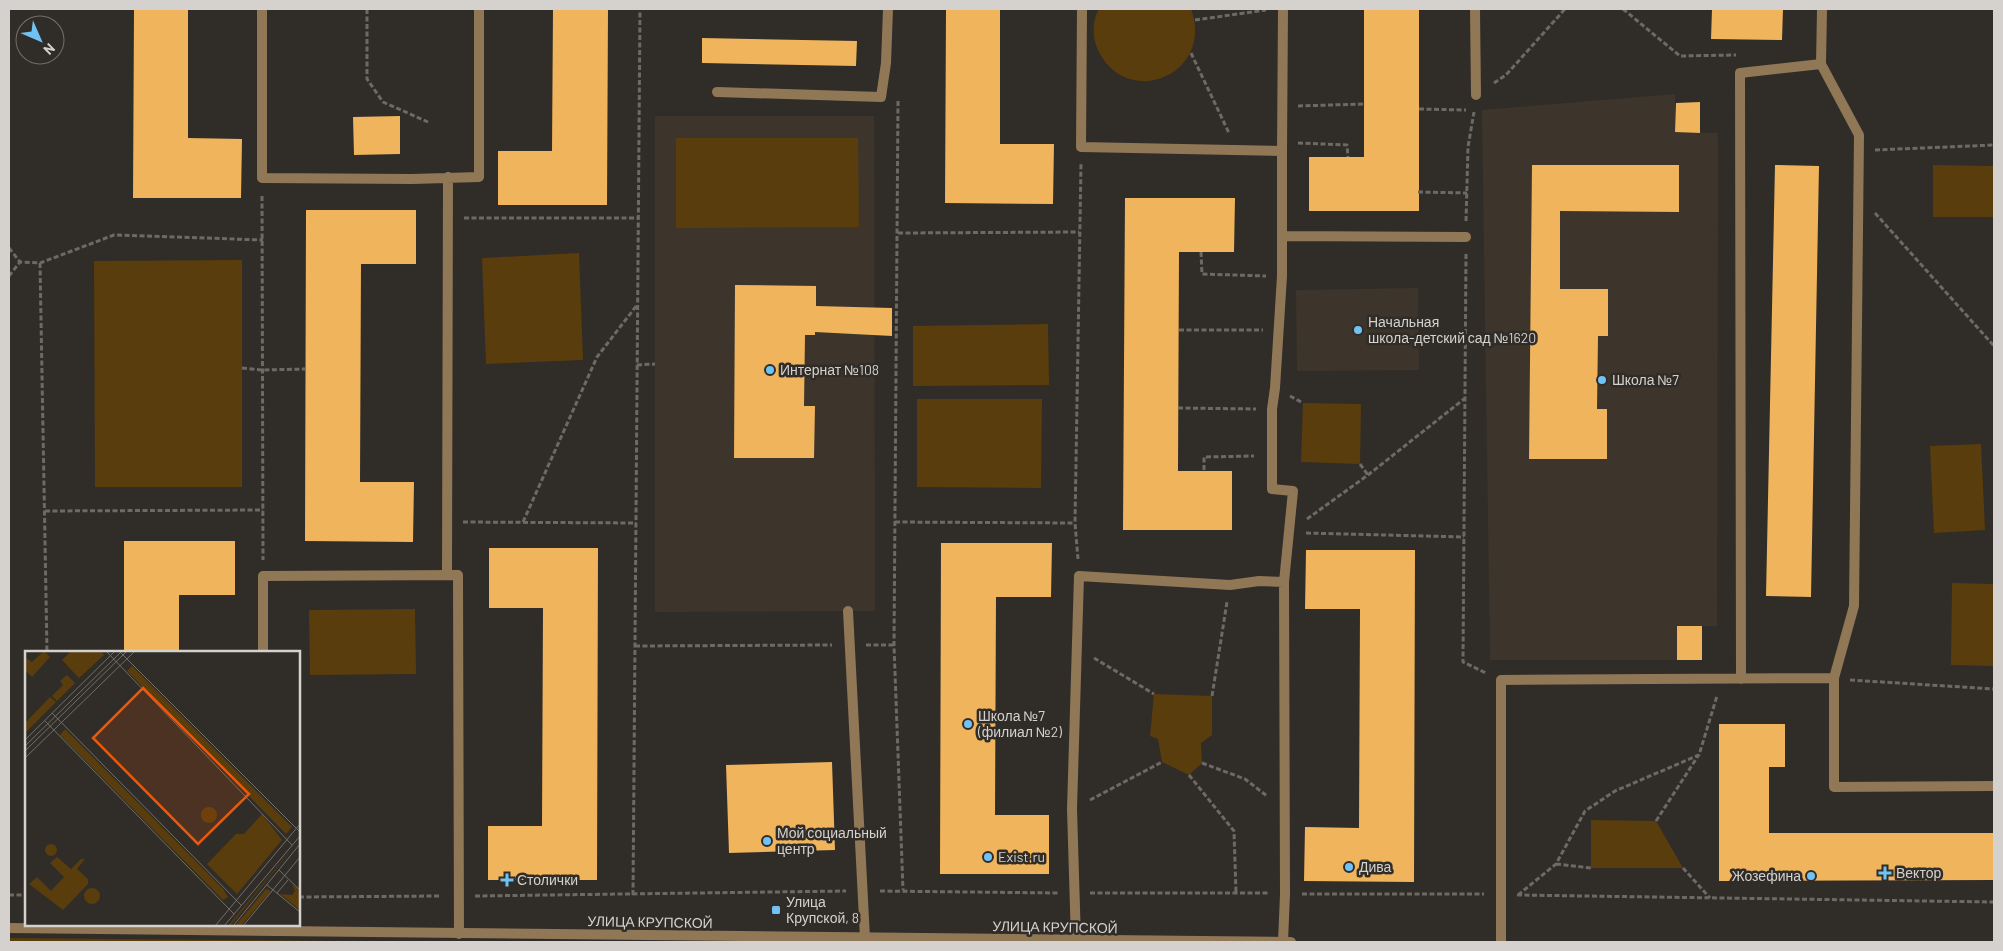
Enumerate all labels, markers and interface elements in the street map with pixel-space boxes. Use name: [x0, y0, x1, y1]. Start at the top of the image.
north arrow: [15, 15, 65, 65]
text: N: [40, 40, 59, 59]
place label: Начальная школа-детский сад №1620: [1368, 313, 1536, 346]
marker: Начальная школа-детский сад №1620: [1352, 324, 1364, 336]
place label: Интернат №108: [780, 361, 879, 378]
marker: Интернат №108: [764, 364, 776, 376]
place label: Школа №7: [1612, 371, 1679, 388]
marker: Школа №7: [1596, 374, 1608, 386]
inset map: [25, 651, 300, 926]
place label: Школа №7 (филиал №2): [977, 707, 1062, 740]
marker: Школа №7 (филиал №2): [962, 718, 974, 730]
place label: Мой социальный центр: [777, 824, 887, 857]
marker: Мой социальный центр: [761, 835, 773, 847]
place label: Exist.ru: [998, 848, 1045, 865]
marker: Exist.ru: [982, 851, 994, 863]
place label: Дива: [1359, 858, 1392, 875]
marker: Дива: [1343, 861, 1355, 873]
place label: Вектор: [1896, 864, 1941, 881]
marker: Вектор: [1878, 866, 1892, 880]
place label: Жозефина: [1732, 867, 1801, 884]
marker: Жозефина: [1805, 870, 1817, 882]
place label: Столички: [517, 871, 578, 888]
marker: Столички: [501, 874, 513, 886]
place label: Улица Крупской, 8: [786, 893, 859, 926]
marker: Улица Крупской, 8: [770, 904, 782, 916]
street label: УЛИЦА КРУПСКОЙ: [587, 912, 713, 931]
street label: УЛИЦА КРУПСКОЙ: [992, 917, 1118, 936]

